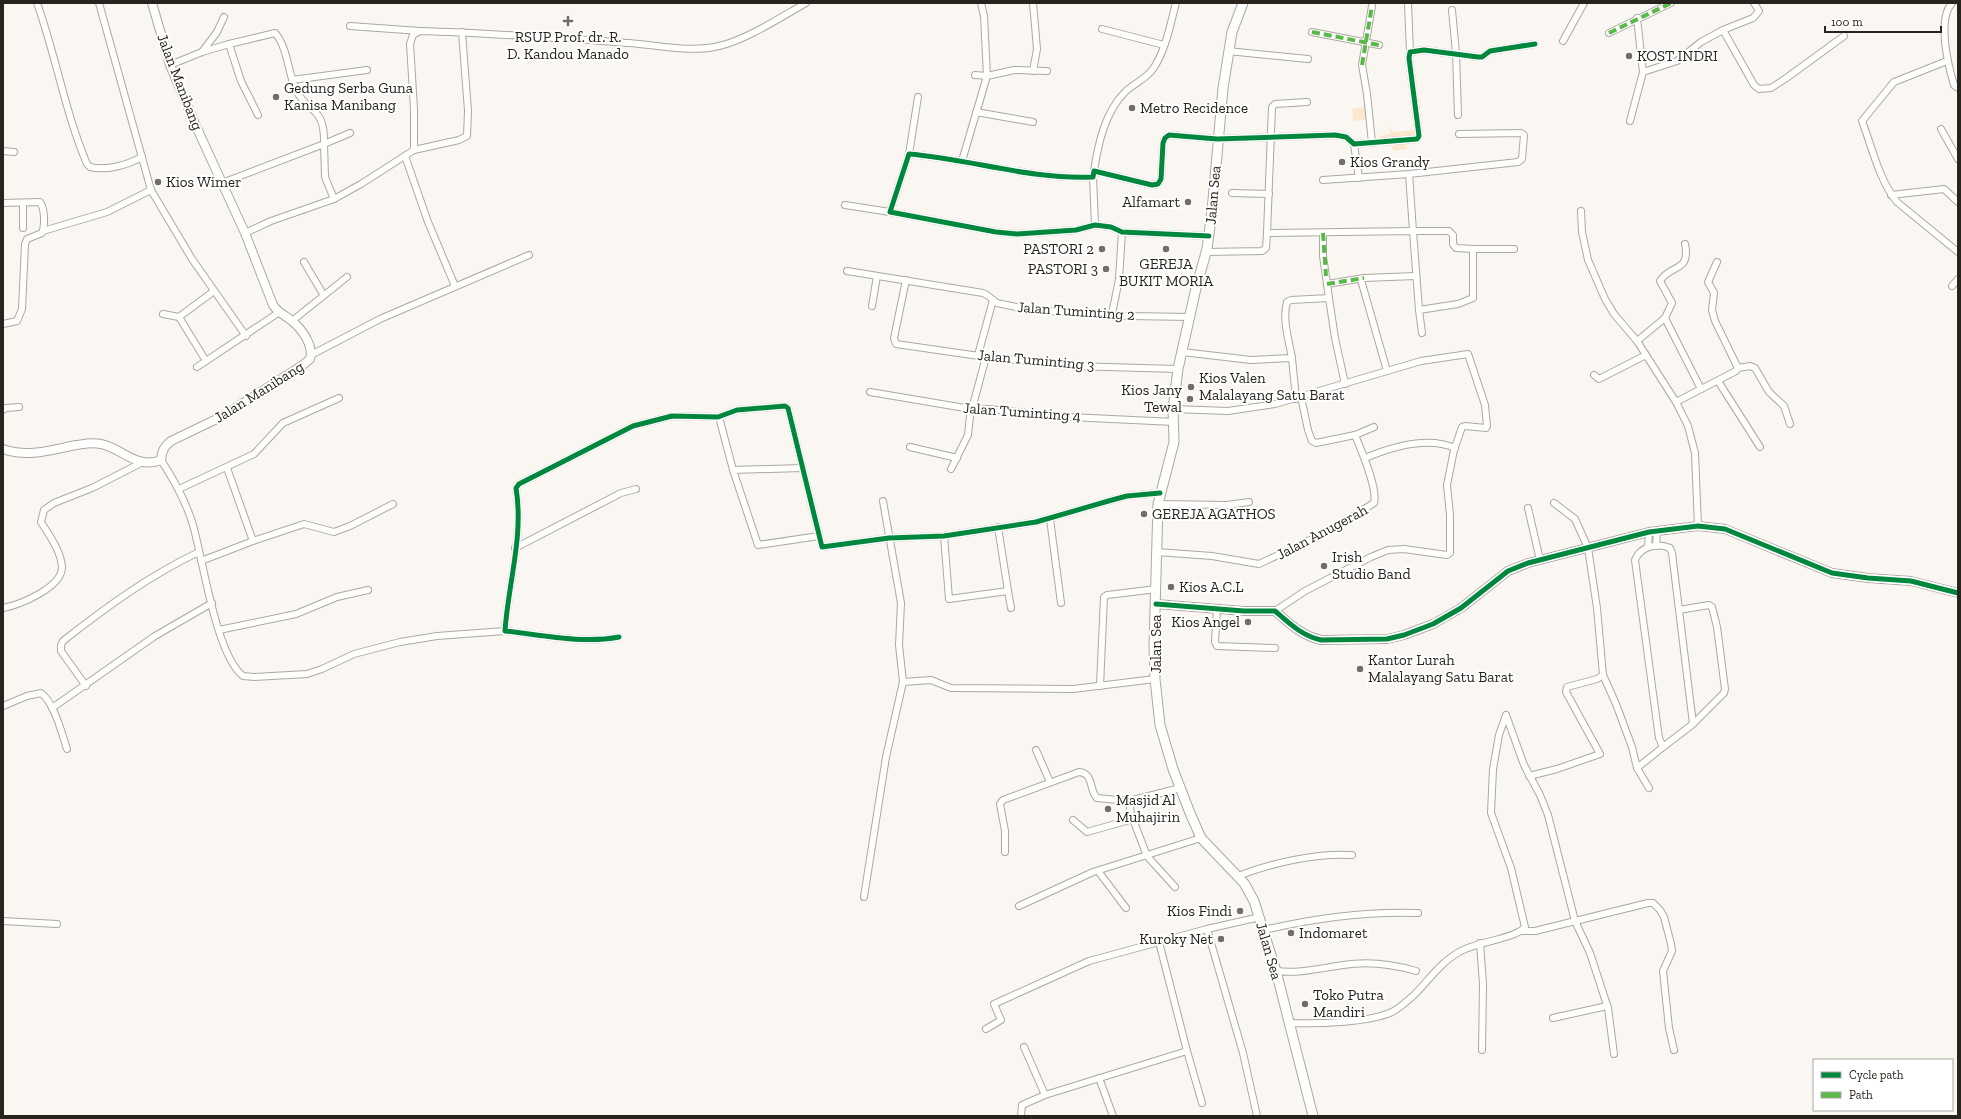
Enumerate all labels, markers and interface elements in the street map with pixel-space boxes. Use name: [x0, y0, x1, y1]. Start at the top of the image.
scale bar: [1825, 8, 1941, 34]
marker: RSUP Prof. dr. R. D. Kandou Manado: [562, 15, 574, 27]
text: 100 m: [1831, 15, 1863, 29]
place label: RSUP Prof. dr. R. D. Kandou Manado: [507, 28, 629, 63]
street label: Jalan Manibang: [153, 31, 207, 133]
place label: KOST INDRI: [1637, 47, 1718, 65]
marker: KOST INDRI: [1624, 51, 1634, 61]
place label: Gedung Serba Guna Kanisa Manibang: [284, 79, 413, 114]
marker: Gedung Serba Guna Kanisa Manibang: [271, 92, 281, 102]
place label: Metro Recidence: [1140, 99, 1248, 117]
marker: Metro Recidence: [1127, 103, 1137, 113]
place label: Kios Grandy: [1350, 153, 1430, 171]
marker: Kios Grandy: [1337, 157, 1347, 167]
street label: Jalan Sea: [1201, 165, 1225, 225]
place label: Kios Wimer: [166, 173, 241, 191]
marker: Kios Wimer: [153, 177, 163, 187]
place label: Alfamart: [1122, 193, 1180, 211]
marker: Alfamart: [1183, 197, 1193, 207]
place label: PASTORI 2: [1023, 240, 1094, 258]
marker: PASTORI 2: [1097, 244, 1107, 254]
marker: GEREJA BUKIT MORIA: [1161, 244, 1171, 254]
place label: GEREJA BUKIT MORIA: [1119, 255, 1213, 290]
place label: PASTORI 3: [1028, 260, 1098, 278]
marker: PASTORI 3: [1101, 264, 1111, 274]
street label: Jalan Tuminting 2: [1017, 298, 1136, 324]
street label: Jalan Tuminting 3: [977, 346, 1095, 374]
street label: Jalan Manibang: [211, 357, 307, 427]
place label: Kios Valen Malalayang Satu Barat: [1199, 369, 1345, 404]
place label: Kios Jany Tewal: [1121, 381, 1182, 416]
marker: Kios Valen Malalayang Satu Barat: [1186, 382, 1196, 392]
marker: Kios Jany Tewal: [1185, 394, 1195, 404]
street label: Jalan Tuminting 4: [962, 399, 1082, 425]
street label: Jalan Anugerah: [1273, 500, 1371, 564]
place label: GEREJA AGATHOS: [1152, 505, 1276, 523]
marker: GEREJA AGATHOS: [1139, 509, 1149, 519]
place label: Irish Studio Band: [1332, 548, 1411, 583]
marker: Irish Studio Band: [1319, 561, 1329, 571]
place label: Kios A.C.L: [1179, 578, 1244, 596]
marker: Kios A.C.L: [1166, 582, 1176, 592]
place label: Kios Angel: [1171, 613, 1240, 631]
street label: Jalan Sea: [1147, 614, 1165, 674]
marker: Kios Angel: [1243, 617, 1253, 627]
place label: Kantor Lurah Malalayang Satu Barat: [1368, 651, 1514, 686]
marker: Kantor Lurah Malalayang Satu Barat: [1355, 664, 1365, 674]
place label: Masjid Al Muhajirin: [1116, 791, 1180, 826]
marker: Masjid Al Muhajirin: [1103, 804, 1113, 814]
place label: Kios Findi: [1167, 902, 1232, 920]
marker: Kios Findi: [1235, 906, 1245, 916]
street label: Jalan Sea: [1252, 920, 1286, 982]
place label: Indomaret: [1299, 924, 1368, 942]
marker: Indomaret: [1286, 928, 1296, 938]
place label: Kuroky Net: [1139, 930, 1213, 948]
marker: Kuroky Net: [1216, 934, 1226, 944]
place label: Toko Putra Mandiri: [1313, 986, 1384, 1021]
marker: Toko Putra Mandiri: [1300, 999, 1310, 1009]
legend: [1813, 1059, 1953, 1111]
text: Cycle path: [1849, 1068, 1904, 1082]
text: Path: [1849, 1088, 1873, 1102]

